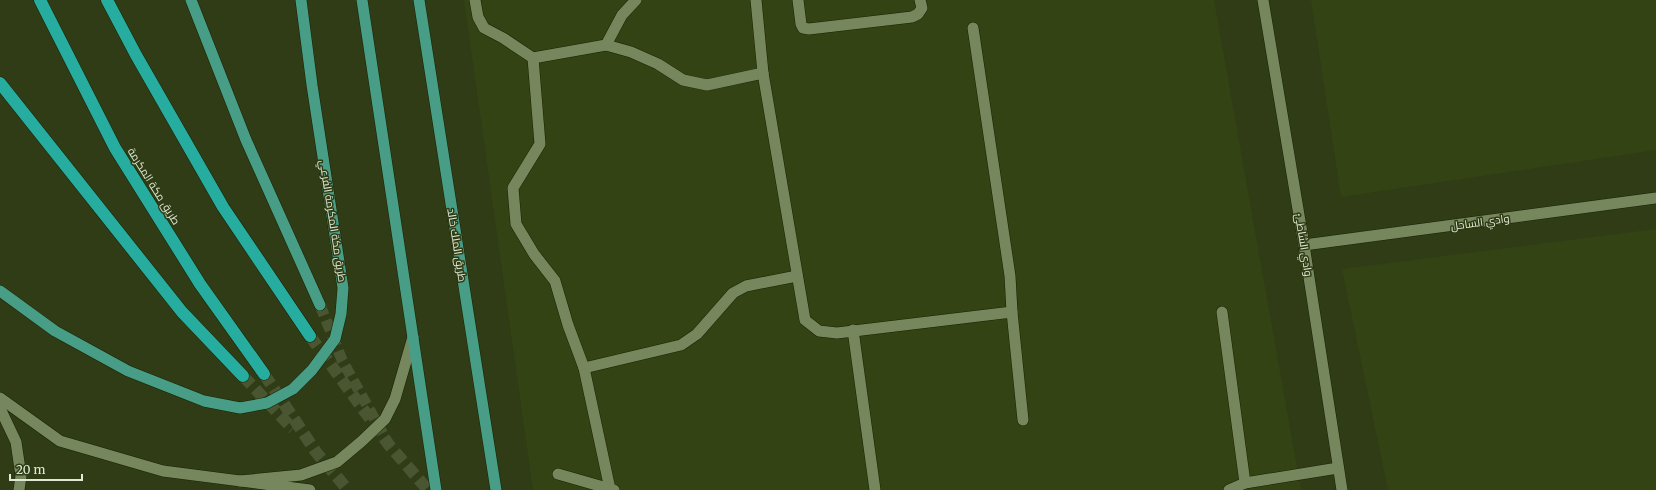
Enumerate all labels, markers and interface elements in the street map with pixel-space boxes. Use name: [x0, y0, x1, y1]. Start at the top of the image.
street label: طريق مكة المكرمة: [125, 145, 183, 227]
street label: طريق مكة المكرمة الفرعي: [314, 159, 350, 283]
street label: طريق الملك خالد: [444, 207, 470, 283]
street label: وادي الساحل: [1450, 211, 1511, 235]
street label: وادي الشاطئ: [1290, 213, 1316, 278]
scale bar: [10, 456, 82, 482]
text: 20 m: [16, 462, 45, 477]

